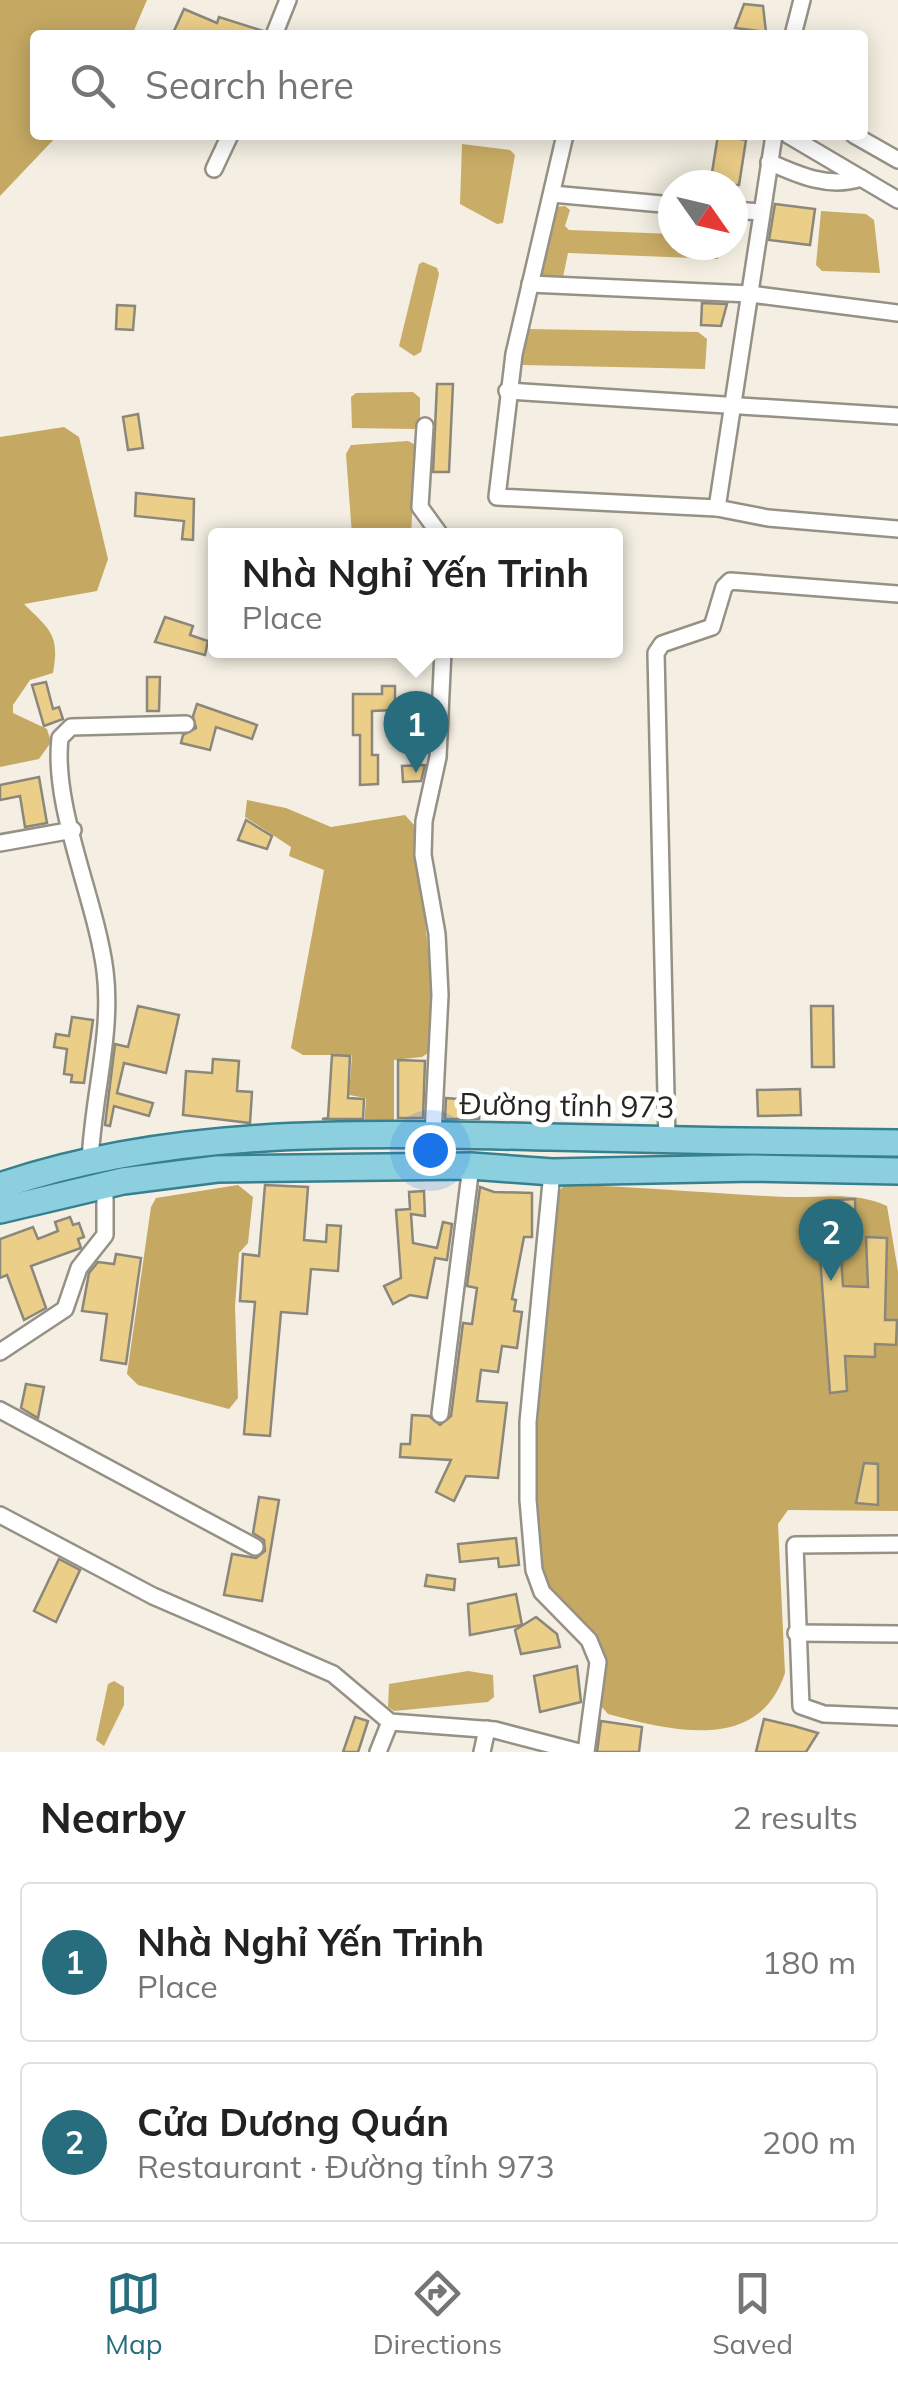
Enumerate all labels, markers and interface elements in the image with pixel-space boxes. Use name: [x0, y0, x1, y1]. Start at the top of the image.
search box: [30, 30, 868, 140]
icon: search: [65, 58, 120, 113]
text: Search here: [145, 61, 354, 109]
north arrow: [658, 170, 748, 260]
popup: [208, 528, 623, 658]
text: Nhà Nghỉ Yến Trinh: [242, 549, 589, 597]
text: Place: [242, 597, 322, 637]
pin: 1: [384, 690, 448, 773]
street label: Đường tỉnh 973: [459, 1084, 675, 1126]
your location: [405, 1125, 456, 1176]
pin: 2: [798, 1198, 864, 1281]
text: Nearby: [40, 1791, 186, 1844]
text: 2 results: [733, 1797, 858, 1837]
text: Nhà Nghỉ Yến Trinh: [137, 1918, 484, 1966]
text: 1: [65, 1942, 84, 1982]
text: 180 m: [762, 1942, 856, 1982]
text: Place: [137, 1966, 218, 2006]
text: Cửa Dương Quán: [137, 2098, 449, 2146]
text: 2: [65, 2122, 84, 2162]
text: 200 m: [762, 2122, 856, 2162]
text: Restaurant · Đường tỉnh 973: [137, 2146, 555, 2186]
tab: Map: [105, 2266, 163, 2361]
tab: Directions: [373, 2266, 502, 2361]
tab: Saved: [712, 2266, 793, 2361]

